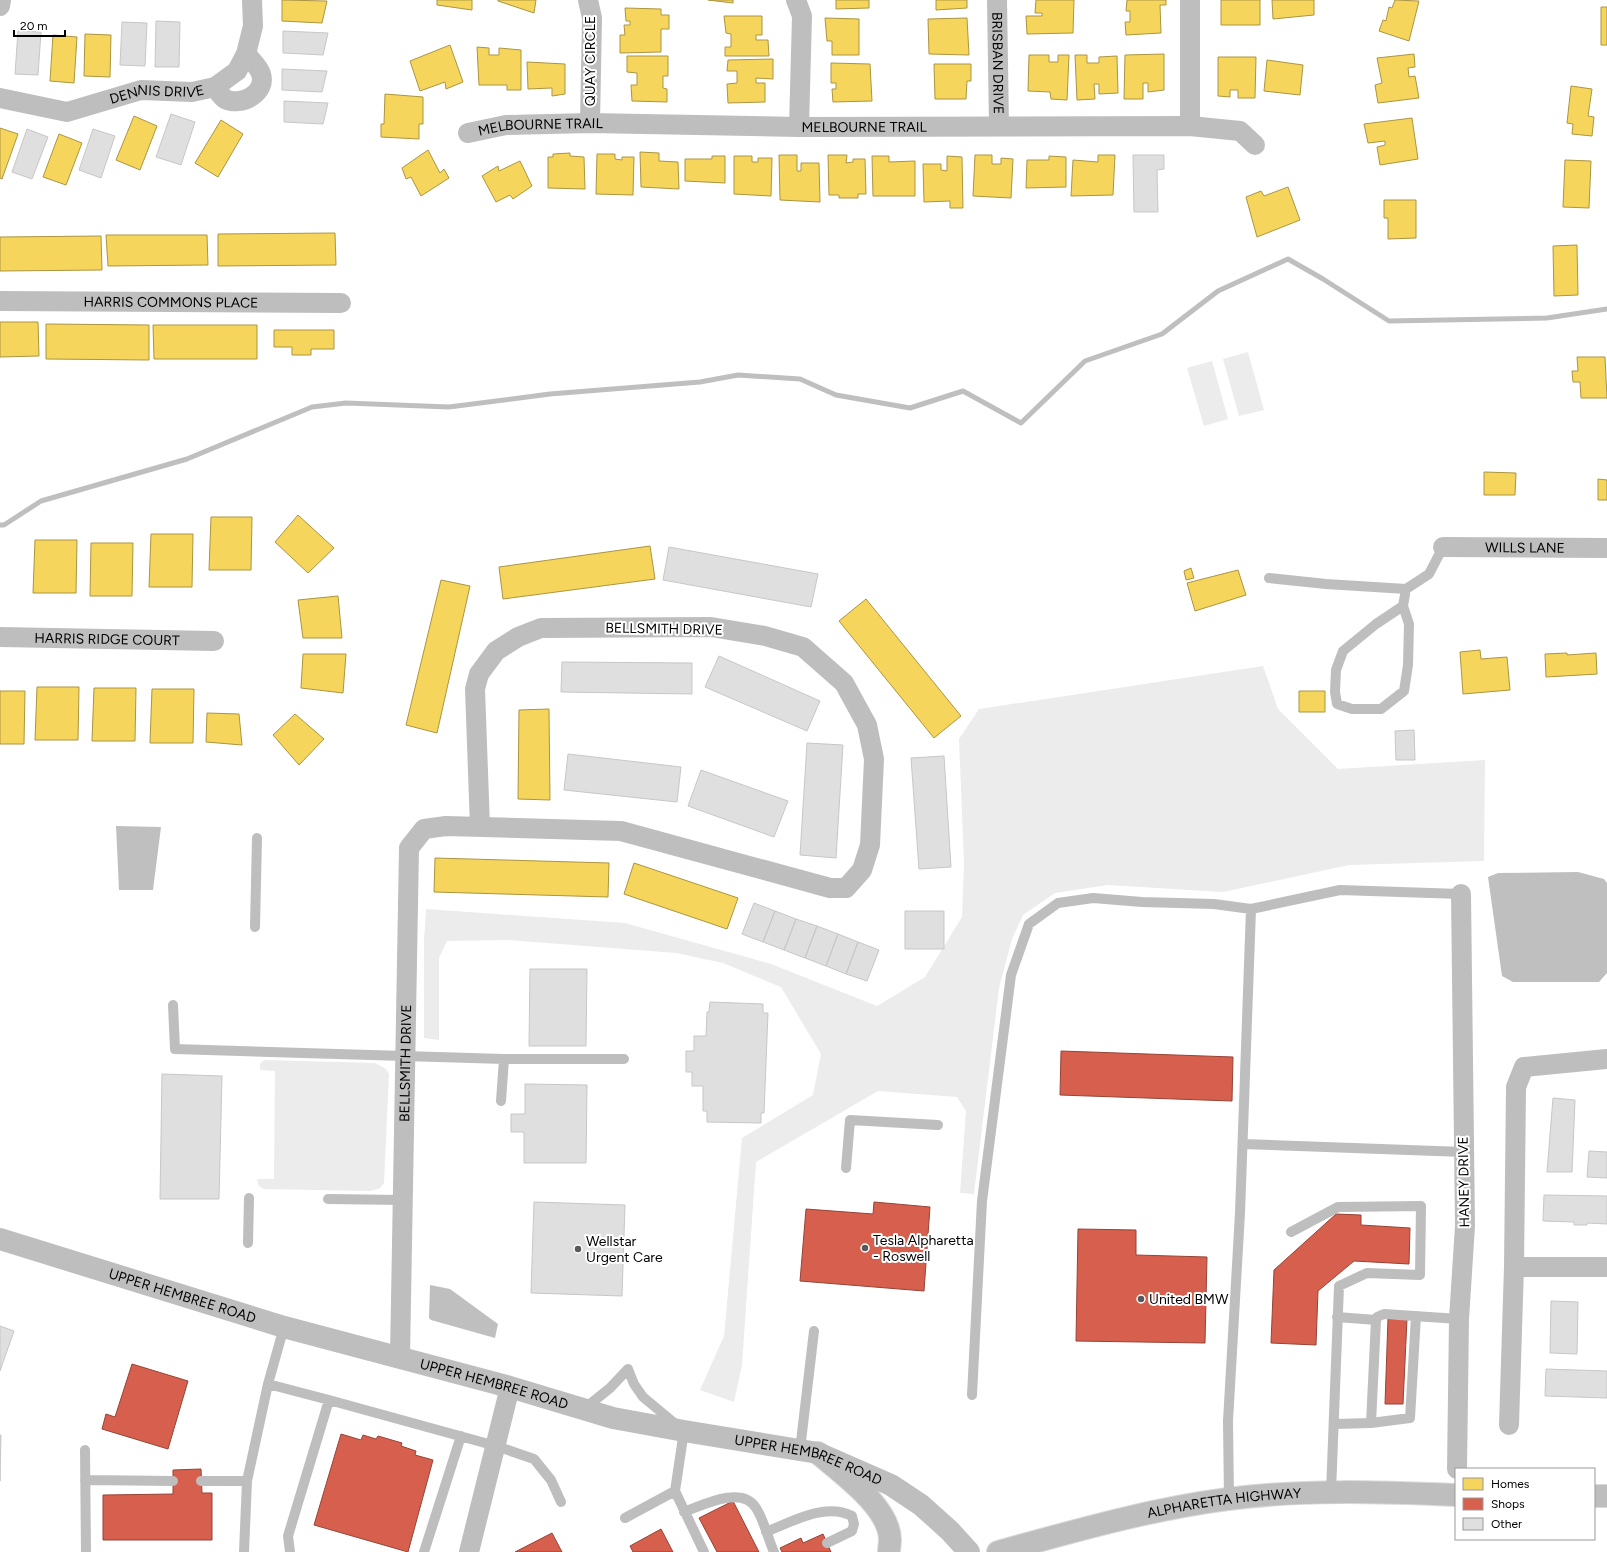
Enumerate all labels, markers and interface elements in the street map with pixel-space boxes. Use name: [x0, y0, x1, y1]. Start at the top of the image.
scale bar: [14, 12, 65, 38]
street label: BRISBAN DRIVE: [989, 12, 1007, 114]
street label: QUAY CIRCLE: [582, 16, 599, 106]
text: 20 m: [20, 19, 48, 33]
street label: DENNIS DRIVE: [107, 81, 206, 107]
street label: MELBOURNE TRAIL: [476, 114, 604, 139]
street label: MELBOURNE TRAIL: [801, 118, 927, 135]
street label: HARRIS COMMONS PLACE: [84, 293, 258, 311]
street label: WILLS LANE: [1485, 539, 1565, 556]
street label: BELLSMITH DRIVE: [605, 619, 723, 639]
street label: HARRIS RIDGE COURT: [34, 629, 180, 649]
street label: BELLSMITH DRIVE: [396, 1004, 415, 1122]
street label: HANEY DRIVE: [1455, 1136, 1473, 1228]
place label: Tesla Alpharetta - Roswell: [873, 1232, 974, 1265]
place label: Wellstar Urgent Care: [586, 1233, 663, 1266]
marker: Tesla Alpharetta - Roswell: [860, 1243, 870, 1253]
marker: Wellstar Urgent Care: [573, 1244, 583, 1254]
street label: UPPER HEMBREE ROAD: [107, 1265, 258, 1326]
place label: United BMW: [1149, 1291, 1229, 1308]
marker: United BMW: [1136, 1294, 1146, 1304]
street label: UPPER HEMBREE ROAD: [418, 1355, 570, 1413]
street label: UPPER HEMBREE ROAD: [733, 1431, 885, 1489]
legend: [1455, 1468, 1595, 1540]
text: Homes: [1491, 1477, 1530, 1491]
street label: ALPHARETTA HIGHWAY: [1145, 1484, 1302, 1522]
text: Shops: [1491, 1497, 1525, 1511]
text: Other: [1491, 1517, 1522, 1531]

